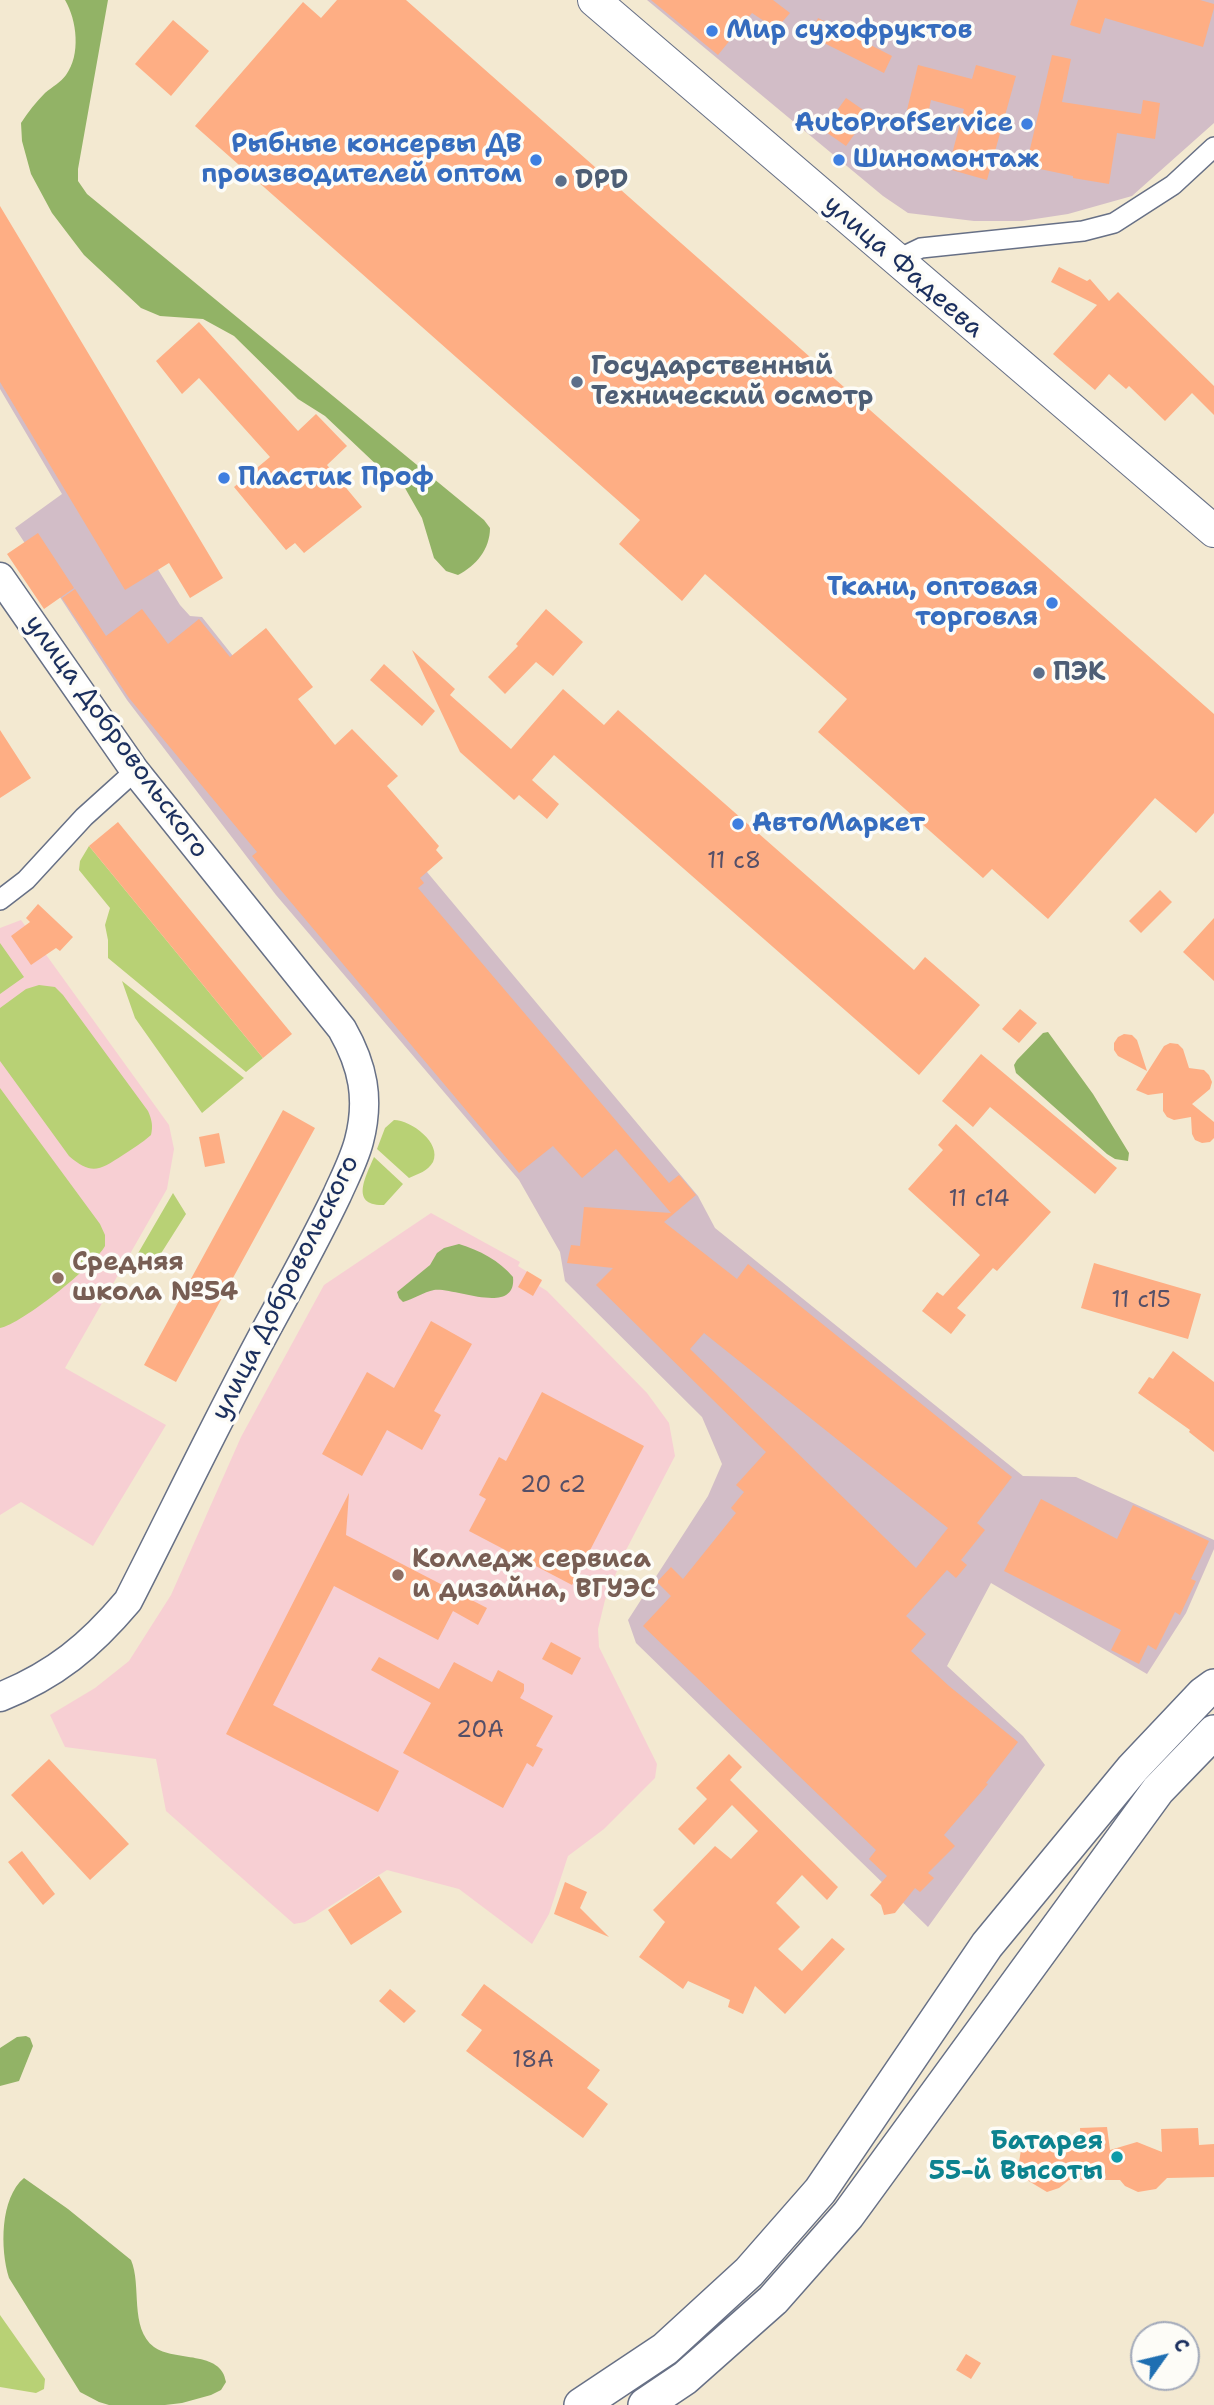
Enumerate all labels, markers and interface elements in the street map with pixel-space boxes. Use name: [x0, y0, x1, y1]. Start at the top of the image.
place label: Мир сухофруктов: [726, 15, 972, 47]
marker: Мир сухофруктов: [704, 23, 720, 39]
place label: AutoProfService: [795, 108, 1013, 140]
marker: AutoProfService: [1019, 116, 1035, 132]
place label: Рыбные консервы ДВ производителей оптом: [201, 129, 522, 190]
place label: Шиномонтаж: [853, 144, 1039, 176]
marker: Рыбные консервы ДВ производителей оптом: [528, 152, 544, 168]
marker: Шиномонтаж: [831, 152, 847, 168]
place label: DPD: [575, 165, 628, 197]
marker: DPD: [553, 173, 569, 189]
street label: улица Фадеева: [817, 189, 989, 345]
place label: Государственный Технический осмотр: [591, 351, 873, 412]
marker: Государственный Технический осмотр: [569, 374, 585, 390]
place label: Пластик Проф: [238, 462, 433, 494]
marker: Пластик Проф: [216, 470, 232, 486]
place label: Ткани, оптовая торговля: [827, 572, 1038, 634]
marker: Ткани, оптовая торговля: [1044, 595, 1060, 611]
street label: улица Добровольского: [17, 609, 215, 865]
place label: ПЭК: [1053, 657, 1106, 689]
marker: ПЭК: [1031, 665, 1047, 681]
place label: АвтоМаркет: [752, 808, 925, 840]
marker: АвтоМаркет: [730, 816, 746, 832]
house number: 11 с8: [707, 848, 761, 876]
street label: улица Добровольского: [206, 1150, 366, 1426]
house number: 11 с14: [948, 1186, 1010, 1214]
place label: Средняя школа №54: [72, 1247, 238, 1308]
marker: Средняя школа №54: [50, 1270, 66, 1286]
house number: 11 с15: [1111, 1287, 1171, 1315]
house number: 20 с2: [520, 1472, 586, 1500]
place label: Колледж сервиса и дизайна, ВГУЭС: [412, 1544, 656, 1606]
marker: Колледж сервиса и дизайна, ВГУЭС: [390, 1567, 406, 1583]
house number: 20А: [456, 1717, 504, 1745]
house number: 18А: [512, 2047, 554, 2075]
place label: Батарея 55-й Высоты: [929, 2126, 1103, 2188]
marker: Батарея 55-й Высоты: [1109, 2149, 1125, 2165]
north arrow: [1130, 2321, 1200, 2391]
text: С: [1168, 2333, 1195, 2357]

